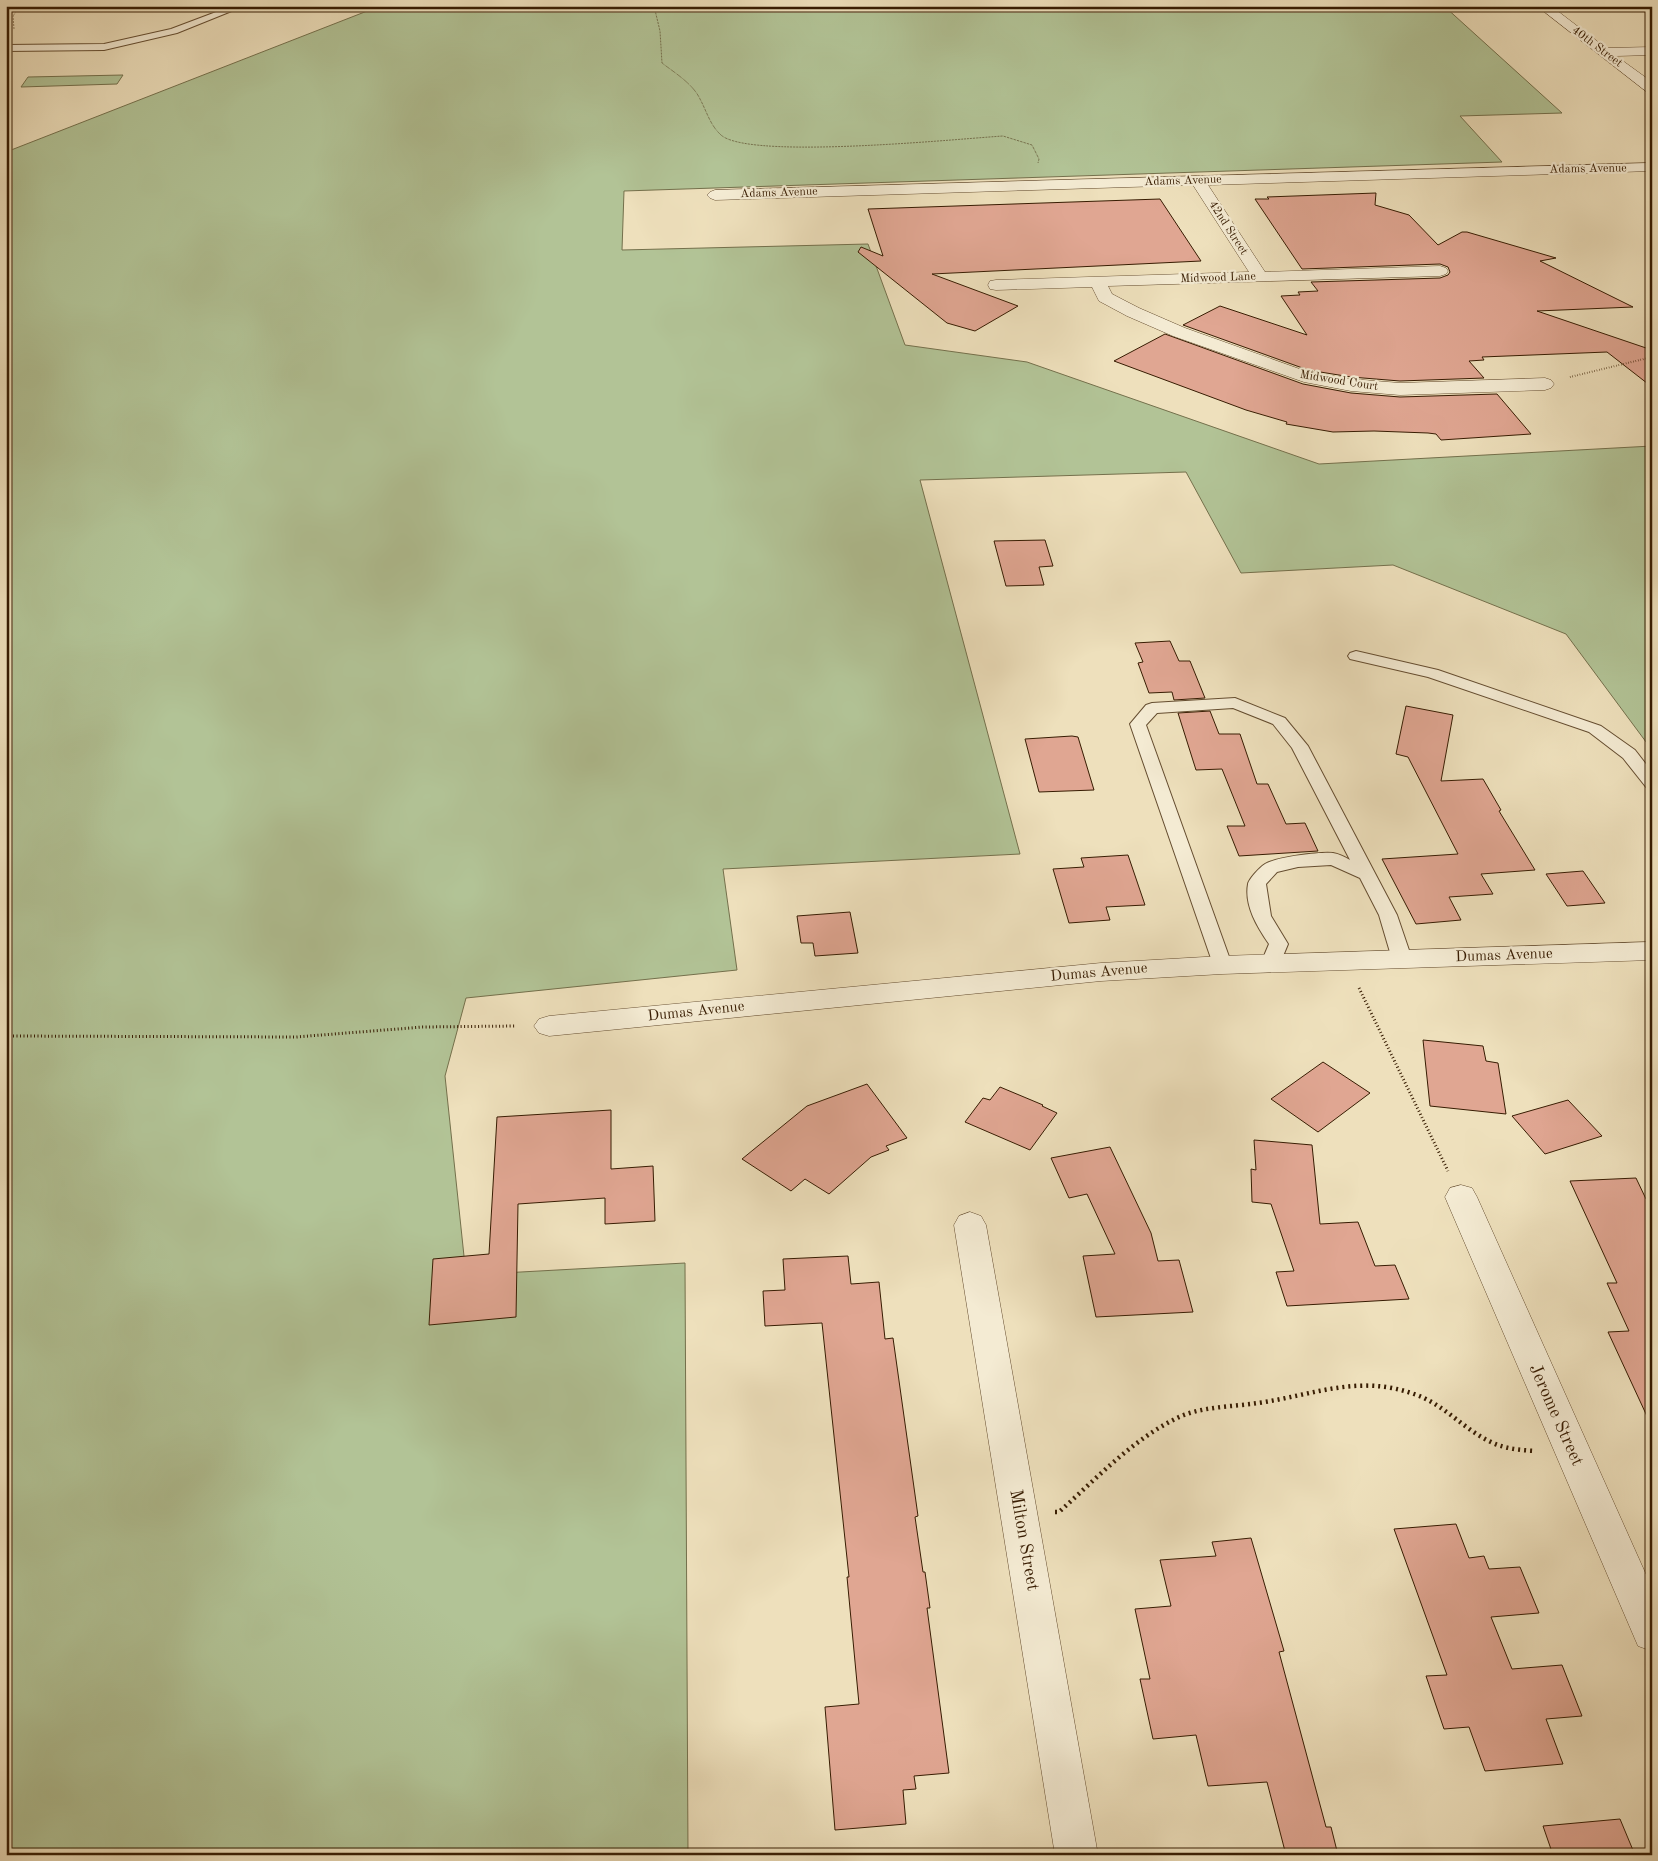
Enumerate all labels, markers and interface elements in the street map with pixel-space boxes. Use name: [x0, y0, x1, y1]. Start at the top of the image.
street label: 40th Street: [1570, 24, 1624, 70]
street label: Adams Avenue: [1549, 162, 1627, 176]
street label: Adams Avenue: [1144, 174, 1222, 188]
street label: Adams Avenue: [740, 186, 818, 200]
street label: 42nd Street: [1206, 199, 1250, 257]
street label: Midwood Lane: [1180, 271, 1257, 285]
street label: Midwood Court: [1299, 369, 1379, 393]
street label: Dumas Avenue: [1455, 947, 1553, 965]
street label: Dumas Avenue: [1050, 961, 1148, 985]
street label: Dumas Avenue: [647, 999, 745, 1025]
street label: Jerome Street: [1525, 1361, 1587, 1469]
street label: Milton Street: [1006, 1488, 1042, 1592]

